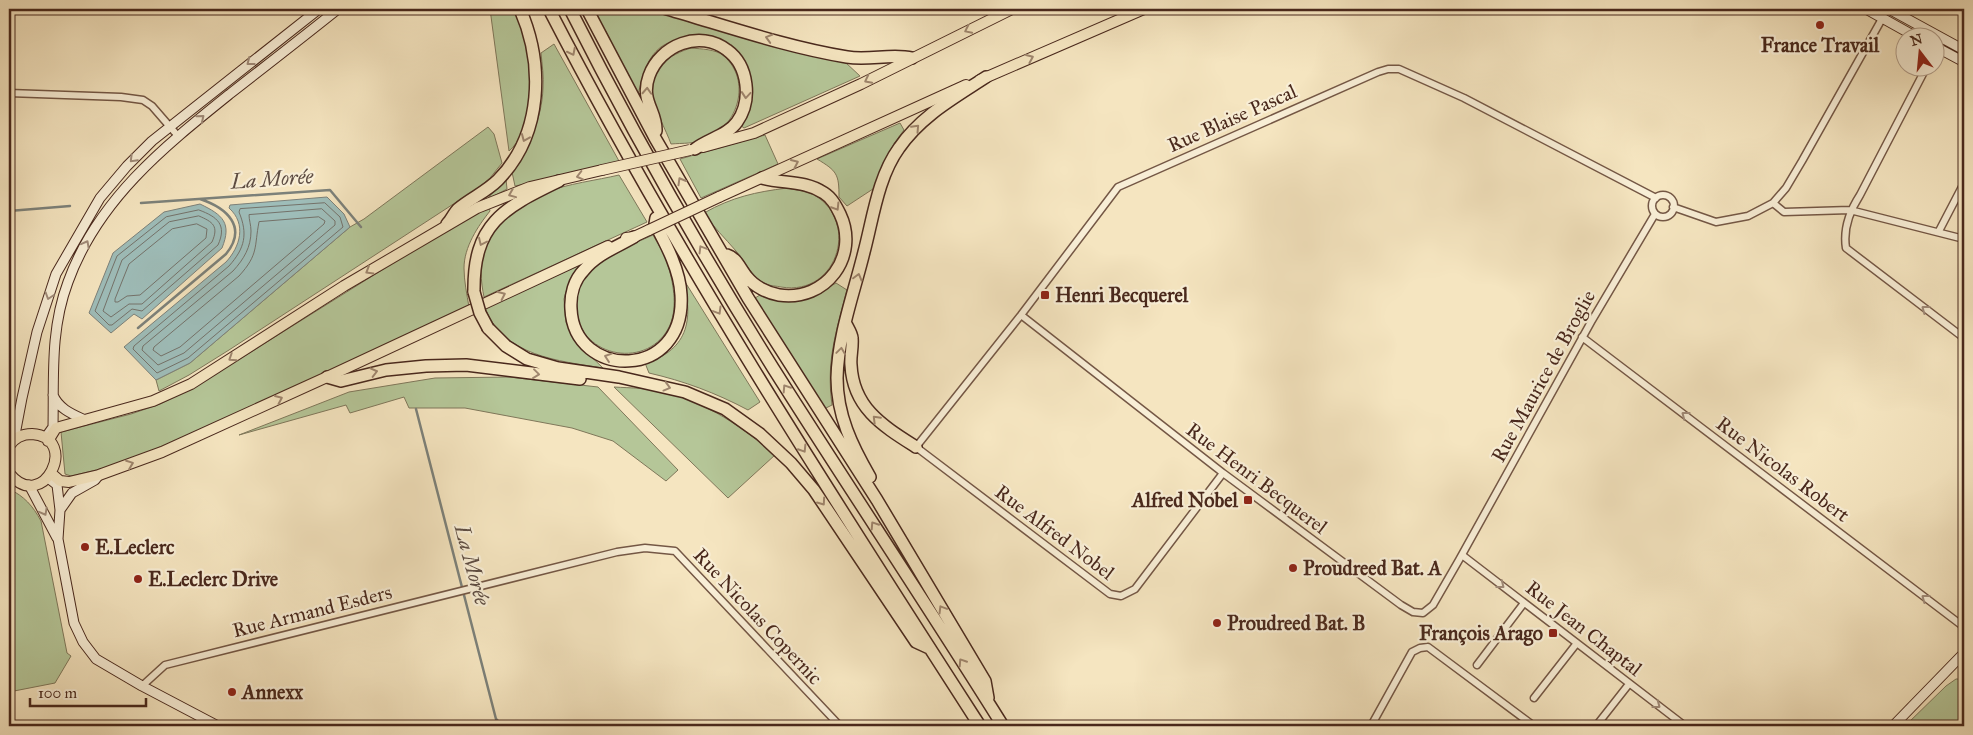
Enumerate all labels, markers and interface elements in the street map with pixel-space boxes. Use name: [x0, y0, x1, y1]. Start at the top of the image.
marker: France Travail: [1814, 19, 1826, 31]
one-way arrow: [965, 24, 974, 34]
north arrow: [1896, 28, 1946, 78]
text: N: [1909, 30, 1925, 50]
one-way arrow: [765, 33, 774, 44]
place label: France Travail: [1761, 33, 1880, 57]
one-way arrow: [566, 47, 576, 56]
one-way arrow: [1025, 53, 1034, 64]
one-way arrow: [246, 56, 256, 65]
one-way arrow: [864, 74, 873, 84]
street label: Rue Blaise Pascal: [1164, 79, 1301, 157]
one-way arrow: [642, 86, 653, 94]
one-way arrow: [740, 92, 751, 100]
one-way arrow: [195, 115, 204, 124]
one-way arrow: [910, 124, 919, 133]
one-way arrow: [520, 133, 531, 142]
one-way arrow: [130, 153, 139, 162]
one-way arrow: [790, 159, 799, 169]
water label: La Morée: [229, 163, 315, 195]
one-way arrow: [576, 170, 585, 181]
one-way arrow: [677, 178, 687, 187]
one-way arrow: [508, 187, 517, 198]
one-way arrow: [830, 201, 839, 211]
one-way arrow: [477, 237, 488, 246]
one-way arrow: [80, 240, 90, 249]
one-way arrow: [699, 246, 709, 255]
one-way arrow: [366, 264, 375, 274]
one-way arrow: [852, 273, 863, 281]
place label: Henri Becquerel: [1055, 283, 1189, 308]
street label: Rue Maurice de Broglie: [1486, 286, 1601, 467]
marker: Henri Becquerel: [1039, 289, 1051, 301]
one-way arrow: [497, 291, 506, 302]
one-way arrow: [44, 292, 54, 300]
one-way arrow: [712, 305, 722, 314]
one-way arrow: [1922, 306, 1931, 314]
one-way arrow: [835, 346, 846, 354]
one-way arrow: [229, 352, 238, 362]
one-way arrow: [604, 353, 613, 363]
one-way arrow: [370, 367, 379, 378]
one-way arrow: [532, 368, 540, 379]
one-way arrow: [662, 382, 671, 392]
one-way arrow: [783, 384, 793, 393]
one-way arrow: [274, 395, 283, 405]
street label: Rue Nicolas Robert: [1712, 411, 1854, 527]
one-way arrow: [1681, 412, 1691, 421]
one-way arrow: [873, 416, 882, 425]
street label: Rue Henri Becquerel: [1181, 417, 1333, 540]
one-way arrow: [797, 444, 806, 453]
one-way arrow: [125, 460, 134, 470]
street label: Rue Alfred Nobel: [991, 479, 1120, 585]
place label: Alfred Nobel: [1130, 488, 1239, 512]
marker: Alfred Nobel: [1242, 494, 1254, 506]
one-way arrow: [816, 496, 825, 506]
one-way arrow: [38, 506, 48, 515]
water label: La Morée: [449, 521, 496, 609]
one-way arrow: [871, 521, 880, 530]
place label: E.Leclerc: [95, 535, 175, 559]
marker: E.Leclerc: [79, 541, 91, 553]
street label: Rue Nicolas Copernic: [689, 543, 827, 689]
place label: Proudreed Bat. A: [1303, 556, 1442, 580]
marker: Proudreed Bat. A: [1287, 562, 1299, 574]
place label: E.Leclerc Drive: [148, 567, 279, 591]
marker: E.Leclerc Drive: [132, 573, 144, 585]
street label: Rue Jean Chaptal: [1520, 575, 1647, 682]
one-way arrow: [1495, 579, 1504, 587]
street label: Rue Armand Esders: [230, 580, 394, 642]
one-way arrow: [1921, 595, 1931, 604]
one-way arrow: [938, 606, 948, 615]
place label: Proudreed Bat. B: [1227, 611, 1365, 635]
marker: Proudreed Bat. B: [1211, 617, 1223, 629]
place label: François Arago: [1419, 621, 1543, 646]
marker: François Arago: [1547, 627, 1559, 639]
one-way arrow: [959, 658, 968, 667]
scale bar: [30, 675, 146, 707]
place label: Annexx: [240, 680, 304, 704]
text: 100 m: [38, 684, 78, 702]
marker: Annexx: [226, 686, 238, 698]
one-way arrow: [1651, 699, 1661, 708]

